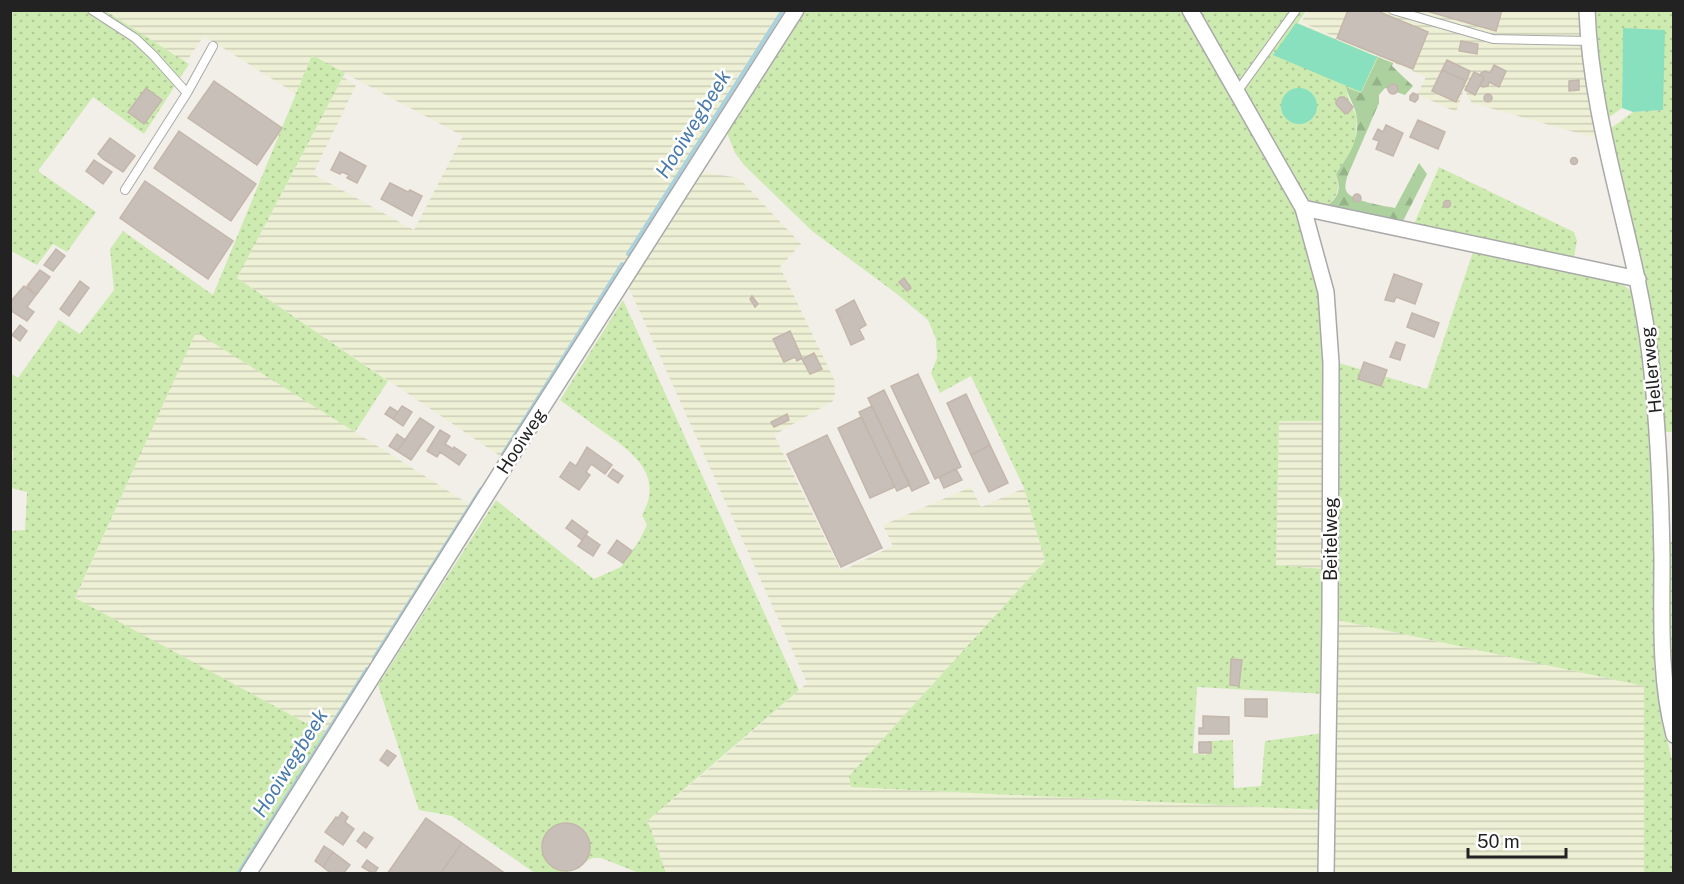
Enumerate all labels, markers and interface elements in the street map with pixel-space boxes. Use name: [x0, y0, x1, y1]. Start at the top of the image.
water label: Hooiwegbeek: [650, 65, 736, 182]
street label: Hellerweg: [1636, 326, 1666, 414]
street label: Hooiweg: [492, 404, 550, 478]
street label: Beitelweg: [1320, 497, 1341, 581]
water label: Hooiwegbeek: [247, 704, 333, 821]
scale bar: [1468, 821, 1566, 859]
text: 50 m: [1477, 831, 1520, 852]

